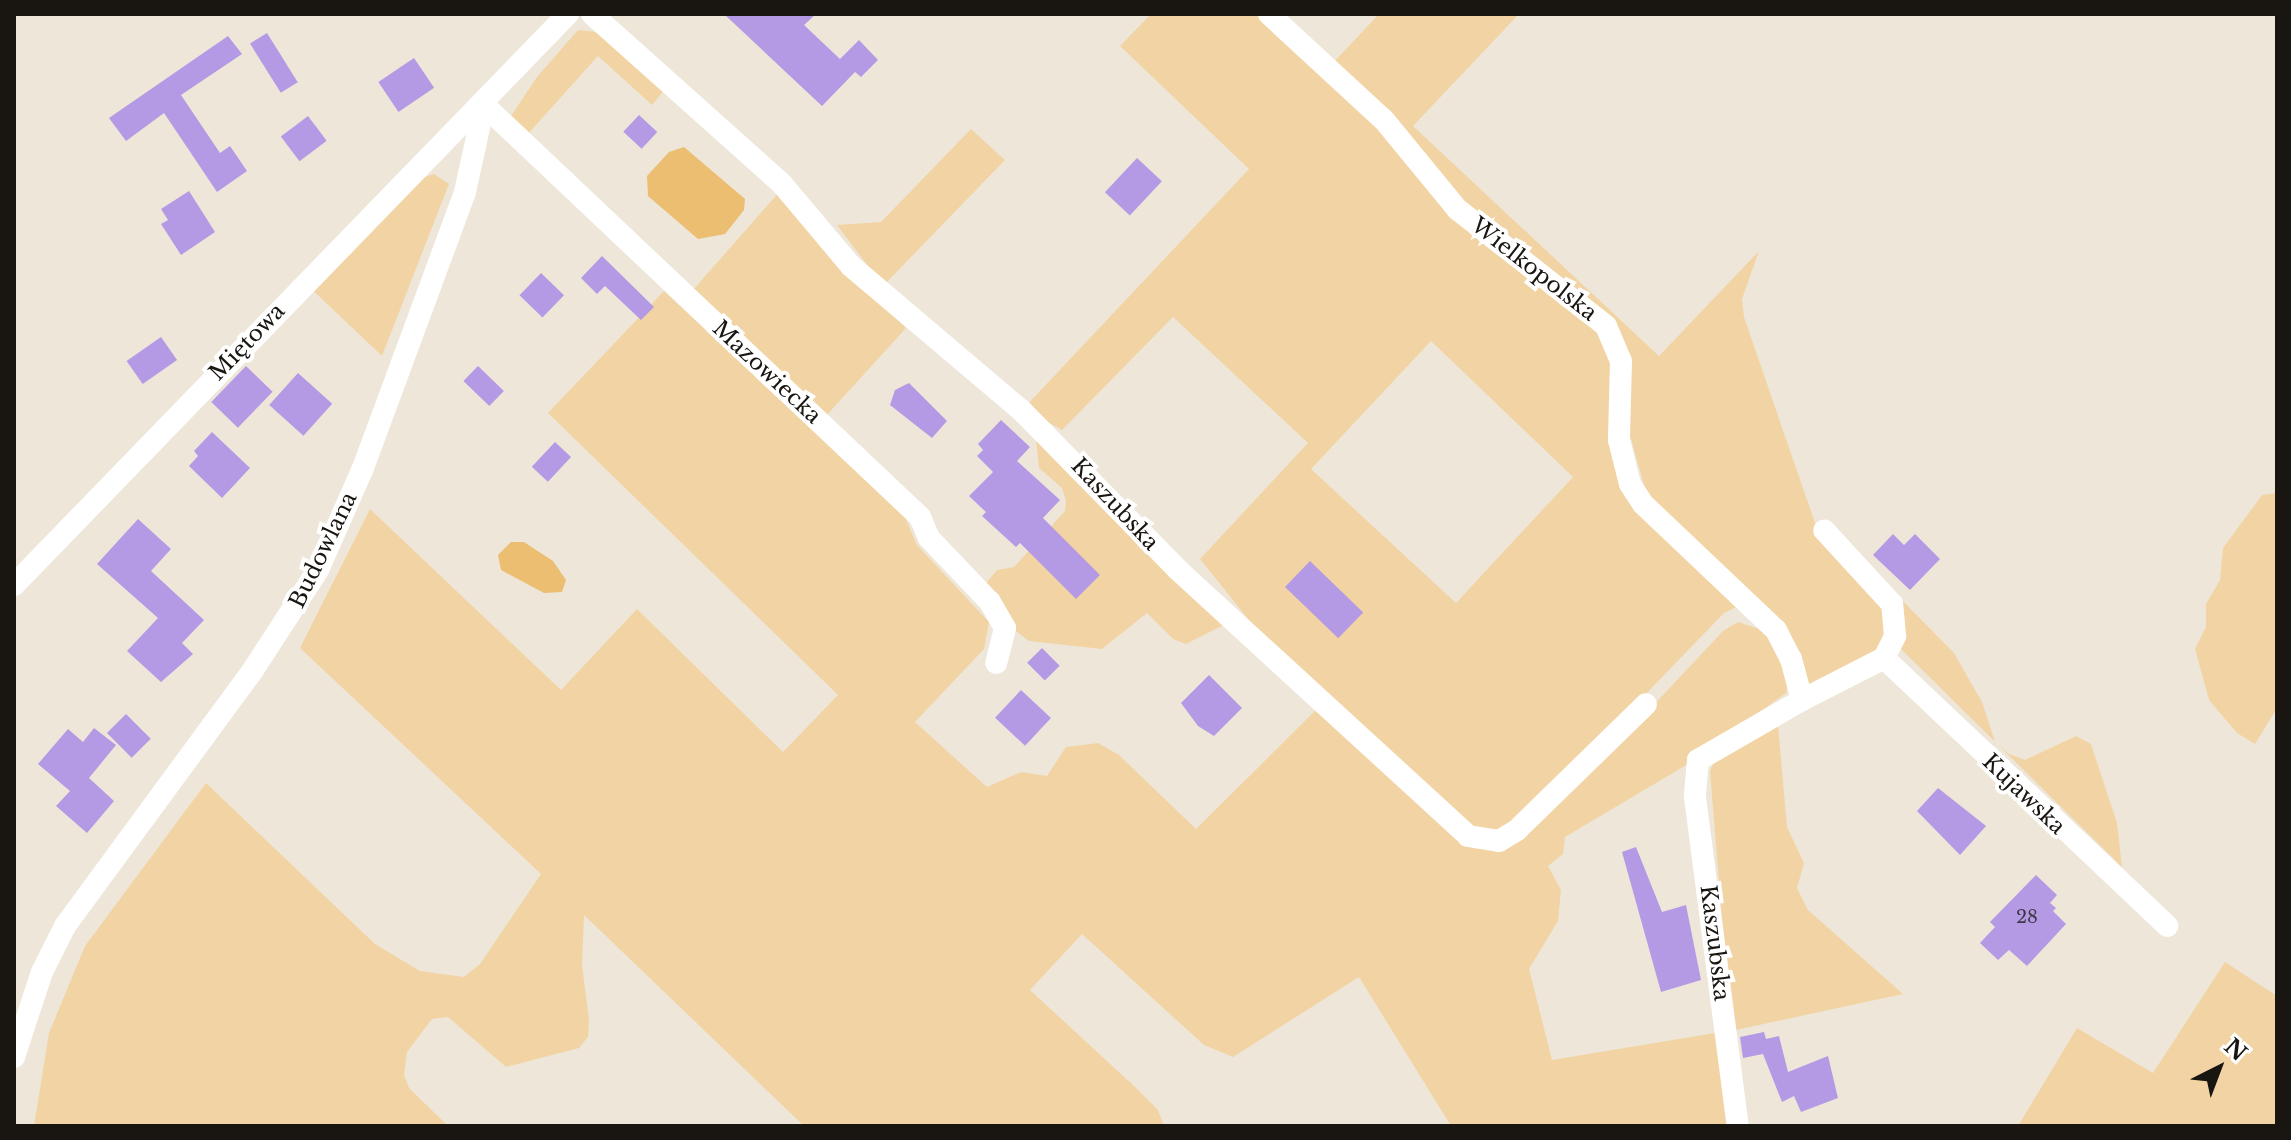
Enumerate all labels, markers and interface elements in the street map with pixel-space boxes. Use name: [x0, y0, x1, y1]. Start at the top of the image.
street label: Wielkopolska: [1466, 212, 1602, 326]
street label: Miętowa: [204, 298, 290, 386]
street label: Mazowiecka: [707, 315, 827, 429]
street label: Kaszubska: [1066, 452, 1164, 556]
street label: Budowlana: [284, 488, 362, 612]
street label: Kujawska: [1977, 748, 2071, 840]
street label: Kaszubska: [1695, 884, 1735, 1002]
house number: 28: [2016, 906, 2038, 928]
north arrow: [2179, 1028, 2259, 1108]
text: N: [2219, 1033, 2252, 1067]

